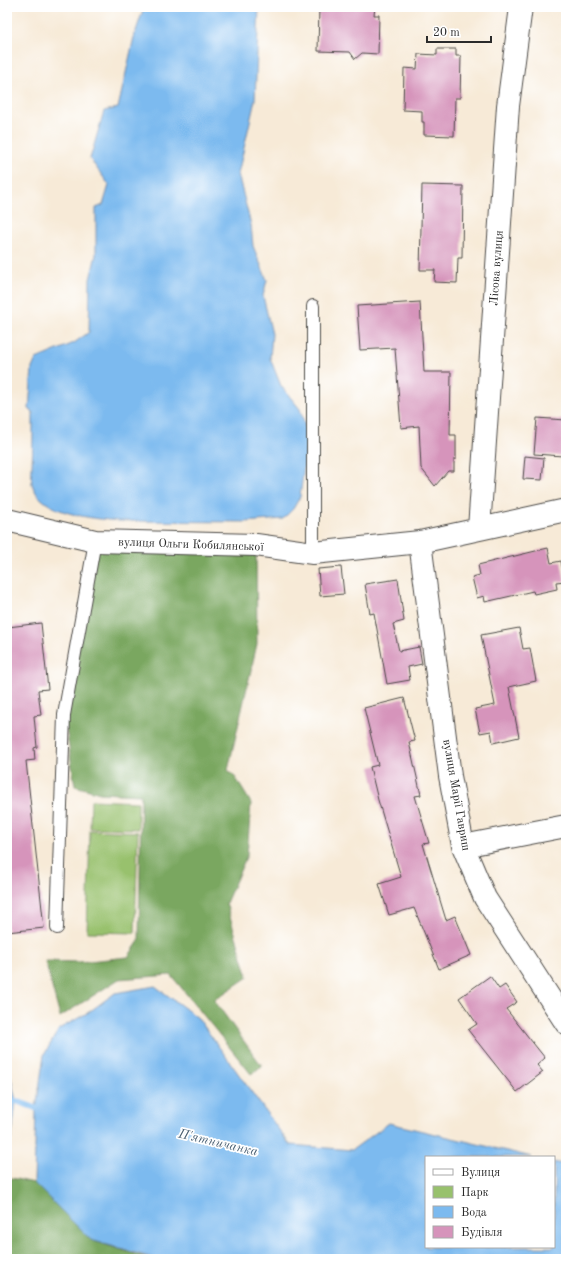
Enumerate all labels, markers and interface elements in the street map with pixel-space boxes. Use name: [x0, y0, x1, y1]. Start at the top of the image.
scale bar: [427, 18, 491, 44]
text: 20 m: [433, 27, 460, 39]
street label: Лісова вулиця: [487, 230, 506, 306]
street label: вулиця Ольги Кобилянської: [118, 536, 265, 554]
street label: вулиця Марії Гавриш: [440, 738, 473, 852]
water label: П'ятничанка: [176, 1127, 259, 1158]
legend: [425, 1156, 555, 1248]
text: Вулиця: [461, 1167, 500, 1179]
text: Парк: [461, 1187, 489, 1199]
text: Вода: [461, 1207, 487, 1219]
text: Будівля: [461, 1226, 503, 1239]

